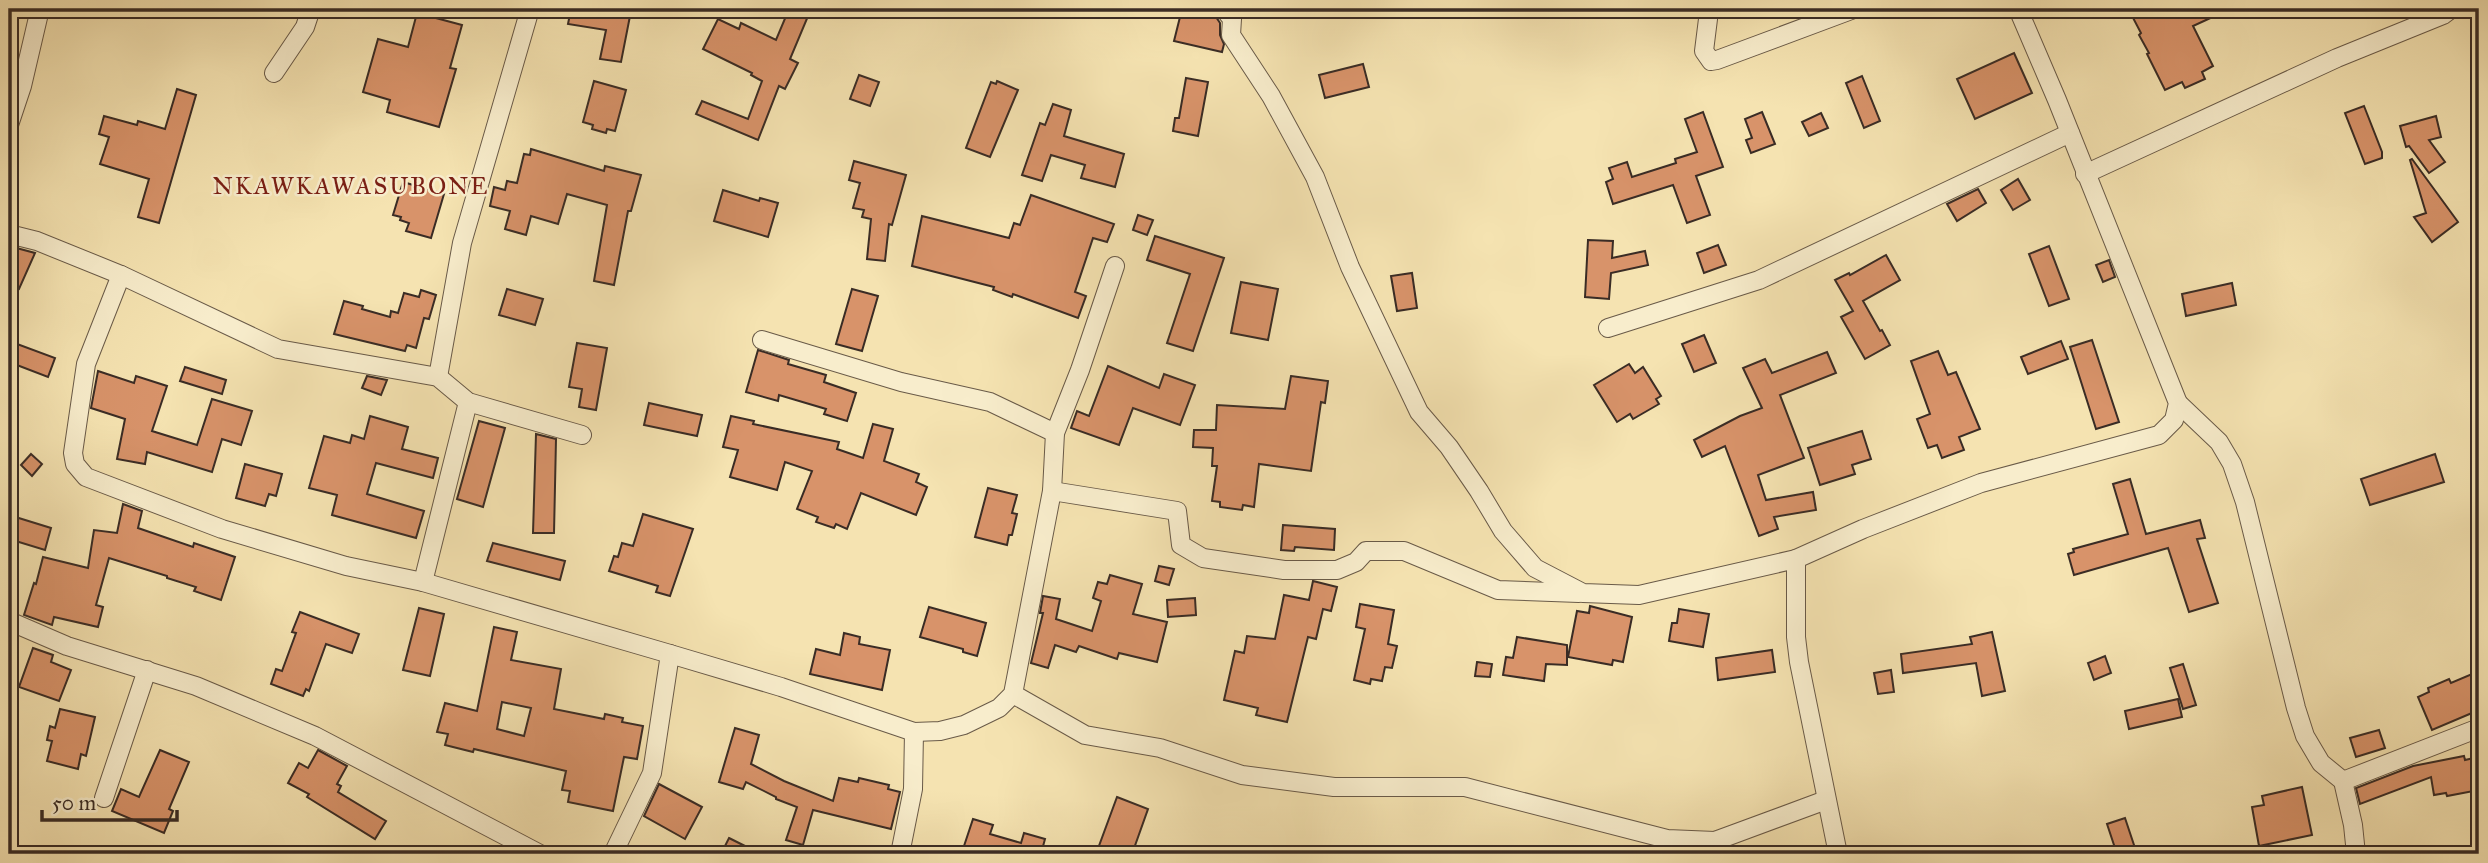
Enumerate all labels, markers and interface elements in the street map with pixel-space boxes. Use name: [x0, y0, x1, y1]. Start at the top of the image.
district label: NKAWKAWASUBONE: [212, 171, 490, 201]
scale bar: [42, 779, 177, 823]
text: 50 m: [52, 790, 97, 816]

